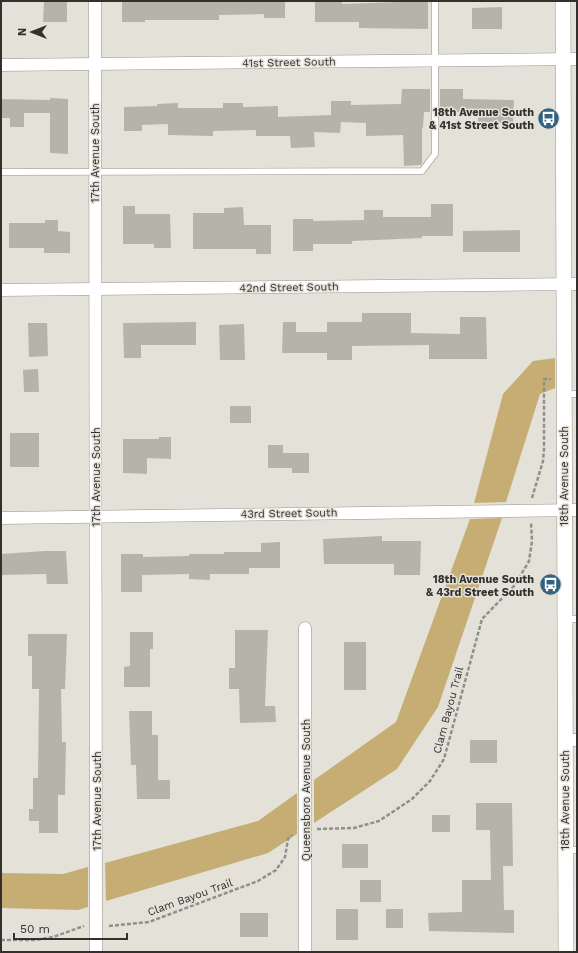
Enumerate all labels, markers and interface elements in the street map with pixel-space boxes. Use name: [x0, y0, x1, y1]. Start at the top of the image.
north arrow: [12, 12, 52, 52]
text: N: [16, 28, 29, 36]
street label: 41st Street South: [242, 55, 336, 70]
street label: 17th Avenue South: [89, 103, 102, 203]
bus stop icon: 18th Avenue South & 41st Street South: [536, 105, 562, 131]
place label: 18th Avenue South & 41st Street South: [429, 106, 534, 132]
street label: 42nd Street South: [239, 280, 339, 295]
street label: 18th Avenue South: [558, 426, 571, 526]
street label: 17th Avenue South: [90, 427, 103, 527]
street label: 43rd Street South: [240, 506, 338, 521]
bus stop icon: 18th Avenue South & 43rd Street South: [537, 572, 563, 598]
place label: 18th Avenue South & 43rd Street South: [426, 573, 534, 599]
street label: Clam Bayou Trail: [431, 665, 467, 755]
street label: Queensboro Avenue South: [300, 719, 313, 861]
street label: 18th Avenue South: [559, 750, 572, 850]
street label: 17th Avenue South: [91, 751, 104, 851]
street label: Clam Bayou Trail: [146, 876, 235, 919]
scale bar: [14, 915, 127, 941]
text: 50 m: [20, 922, 50, 936]

